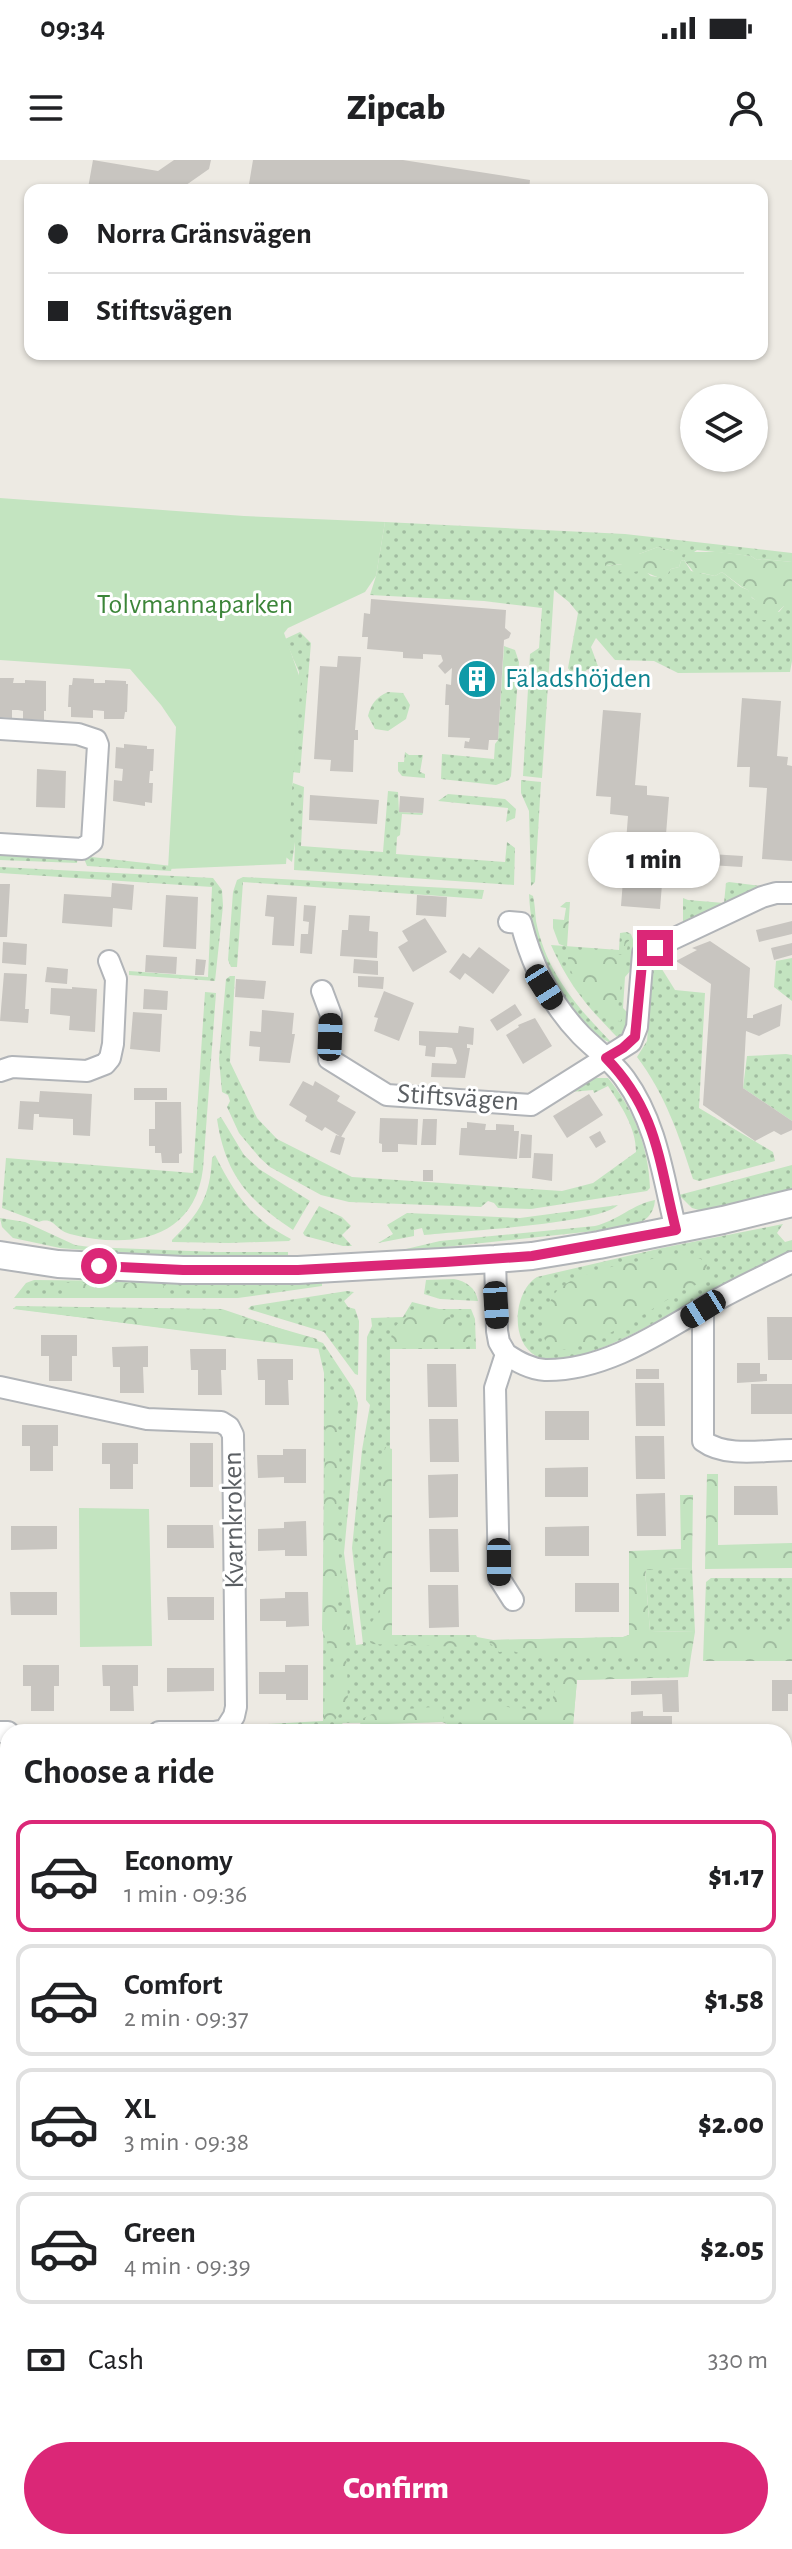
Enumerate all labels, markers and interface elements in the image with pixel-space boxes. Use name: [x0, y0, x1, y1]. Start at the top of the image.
text: 09:34: [40, 13, 105, 43]
icon: menu: [24, 86, 68, 130]
icon: person: [724, 86, 768, 130]
text: Zipcab: [347, 90, 445, 126]
text: Norra Gränsvägen: [96, 219, 312, 249]
text: Stiftsvägen: [96, 296, 233, 326]
map controls: [680, 384, 768, 472]
button: layers: [680, 384, 768, 472]
park label: Tolvmannaparken: [97, 591, 293, 619]
building icon: Fäladshöjden: [456, 658, 498, 700]
place label: Fäladshöjden: [505, 665, 652, 693]
callout: 1 min: [589, 832, 721, 888]
text: 1 min: [626, 847, 682, 873]
route end: [637, 930, 673, 966]
car: [521, 960, 567, 1014]
car: [317, 1013, 343, 1061]
street label: Stiftsvägen: [396, 1080, 520, 1116]
route start: [81, 1248, 117, 1284]
car: [482, 1280, 510, 1330]
car: [676, 1286, 730, 1332]
street label: Kvarnkroken: [219, 1451, 249, 1589]
car: [487, 1538, 511, 1586]
text: Choose a ride: [24, 1754, 214, 1790]
icon: car: [28, 1840, 100, 1912]
text: Economy: [124, 1846, 233, 1876]
text: $1.17: [708, 1861, 764, 1891]
text: 1 min · 09:36: [124, 1881, 247, 1907]
icon: car: [28, 1964, 100, 2036]
text: Comfort: [124, 1970, 223, 2000]
text: $1.58: [704, 1985, 764, 2015]
text: 2 min · 09:37: [124, 2005, 249, 2031]
icon: car: [28, 2088, 100, 2160]
text: XL: [124, 2094, 156, 2124]
text: $2.00: [698, 2109, 764, 2139]
text: 3 min · 09:38: [124, 2129, 249, 2155]
icon: car: [28, 2212, 100, 2284]
text: Green: [124, 2218, 196, 2248]
text: $2.05: [700, 2233, 764, 2263]
text: 4 min · 09:39: [124, 2253, 251, 2279]
icon: cash: [24, 2338, 68, 2382]
text: Cash: [88, 2345, 144, 2375]
text: 330 m: [708, 2347, 768, 2373]
button: Confirm: [24, 2442, 768, 2534]

